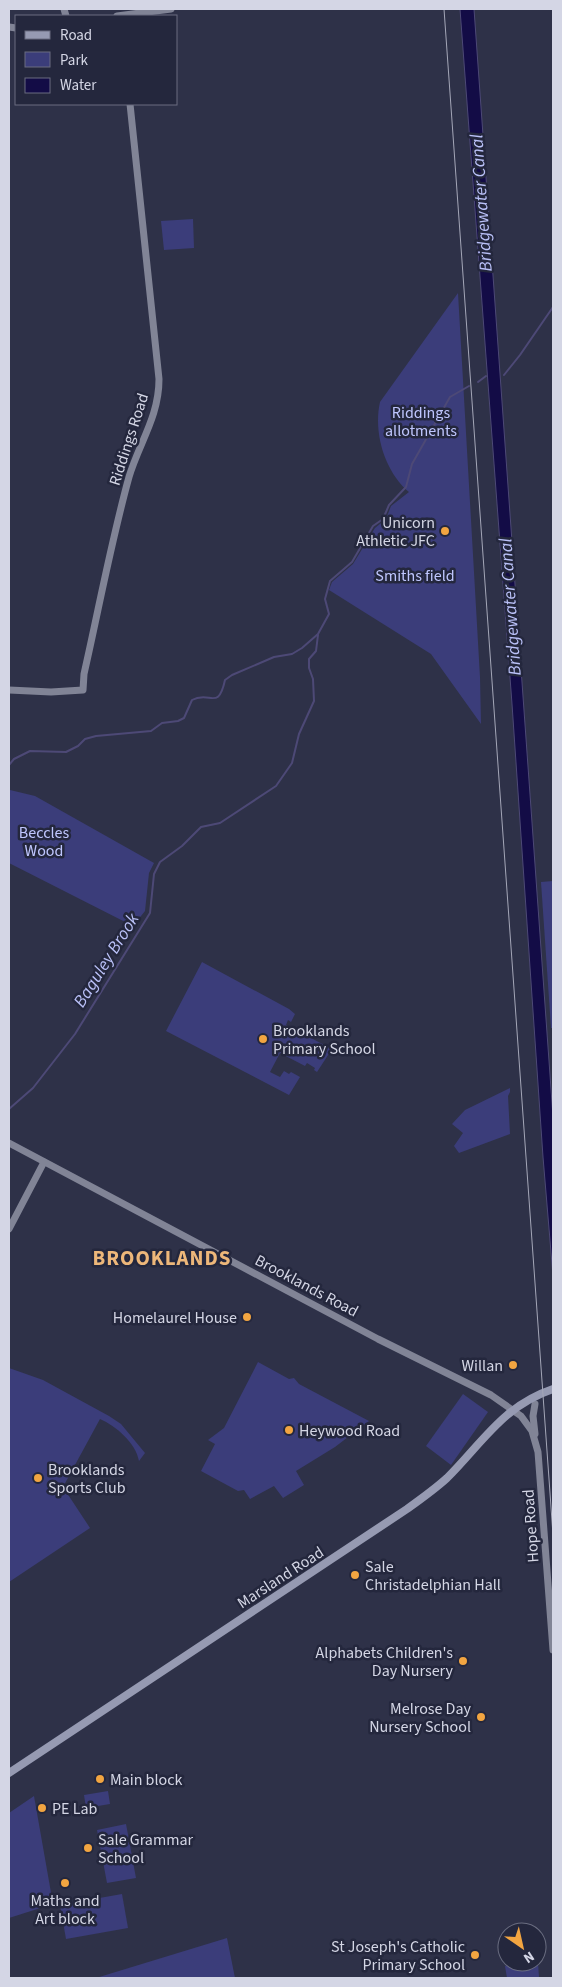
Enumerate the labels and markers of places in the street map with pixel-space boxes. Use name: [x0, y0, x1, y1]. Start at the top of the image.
place label: Unicorn Athletic JFC: [356, 512, 435, 552]
marker: Unicorn Athletic JFC: [439, 525, 451, 537]
place label: Brooklands Primary School: [273, 1020, 375, 1060]
marker: Brooklands Primary School: [257, 1033, 269, 1045]
place label: Homelaurel House: [113, 1307, 237, 1329]
marker: Homelaurel House: [241, 1311, 253, 1323]
place label: Willan: [462, 1355, 503, 1377]
marker: Willan: [507, 1359, 519, 1371]
place label: Heywood Road: [299, 1420, 400, 1442]
marker: Heywood Road: [283, 1424, 295, 1436]
place label: Brooklands Sports Club: [48, 1459, 126, 1499]
marker: Brooklands Sports Club: [32, 1472, 44, 1484]
place label: Sale Christadelphian Hall: [365, 1556, 501, 1596]
marker: Sale Christadelphian Hall: [349, 1569, 361, 1581]
place label: Alphabets Children's Day Nursery: [316, 1642, 454, 1682]
marker: Alphabets Children's Day Nursery: [457, 1655, 469, 1667]
place label: Melrose Day Nursery School: [369, 1698, 472, 1738]
marker: Melrose Day Nursery School: [475, 1711, 487, 1723]
place label: Main block: [110, 1769, 182, 1791]
marker: Main block: [94, 1773, 106, 1785]
place label: PE Lab: [52, 1798, 98, 1820]
marker: PE Lab: [36, 1802, 48, 1814]
place label: Sale Grammar School: [98, 1829, 194, 1869]
marker: Sale Grammar School: [82, 1842, 94, 1854]
marker: Maths and Art block: [59, 1877, 71, 1889]
place label: Maths and Art block: [30, 1890, 100, 1930]
place label: St Joseph's Catholic Primary School: [331, 1936, 465, 1976]
marker: St Joseph's Catholic Primary School: [469, 1949, 481, 1961]

